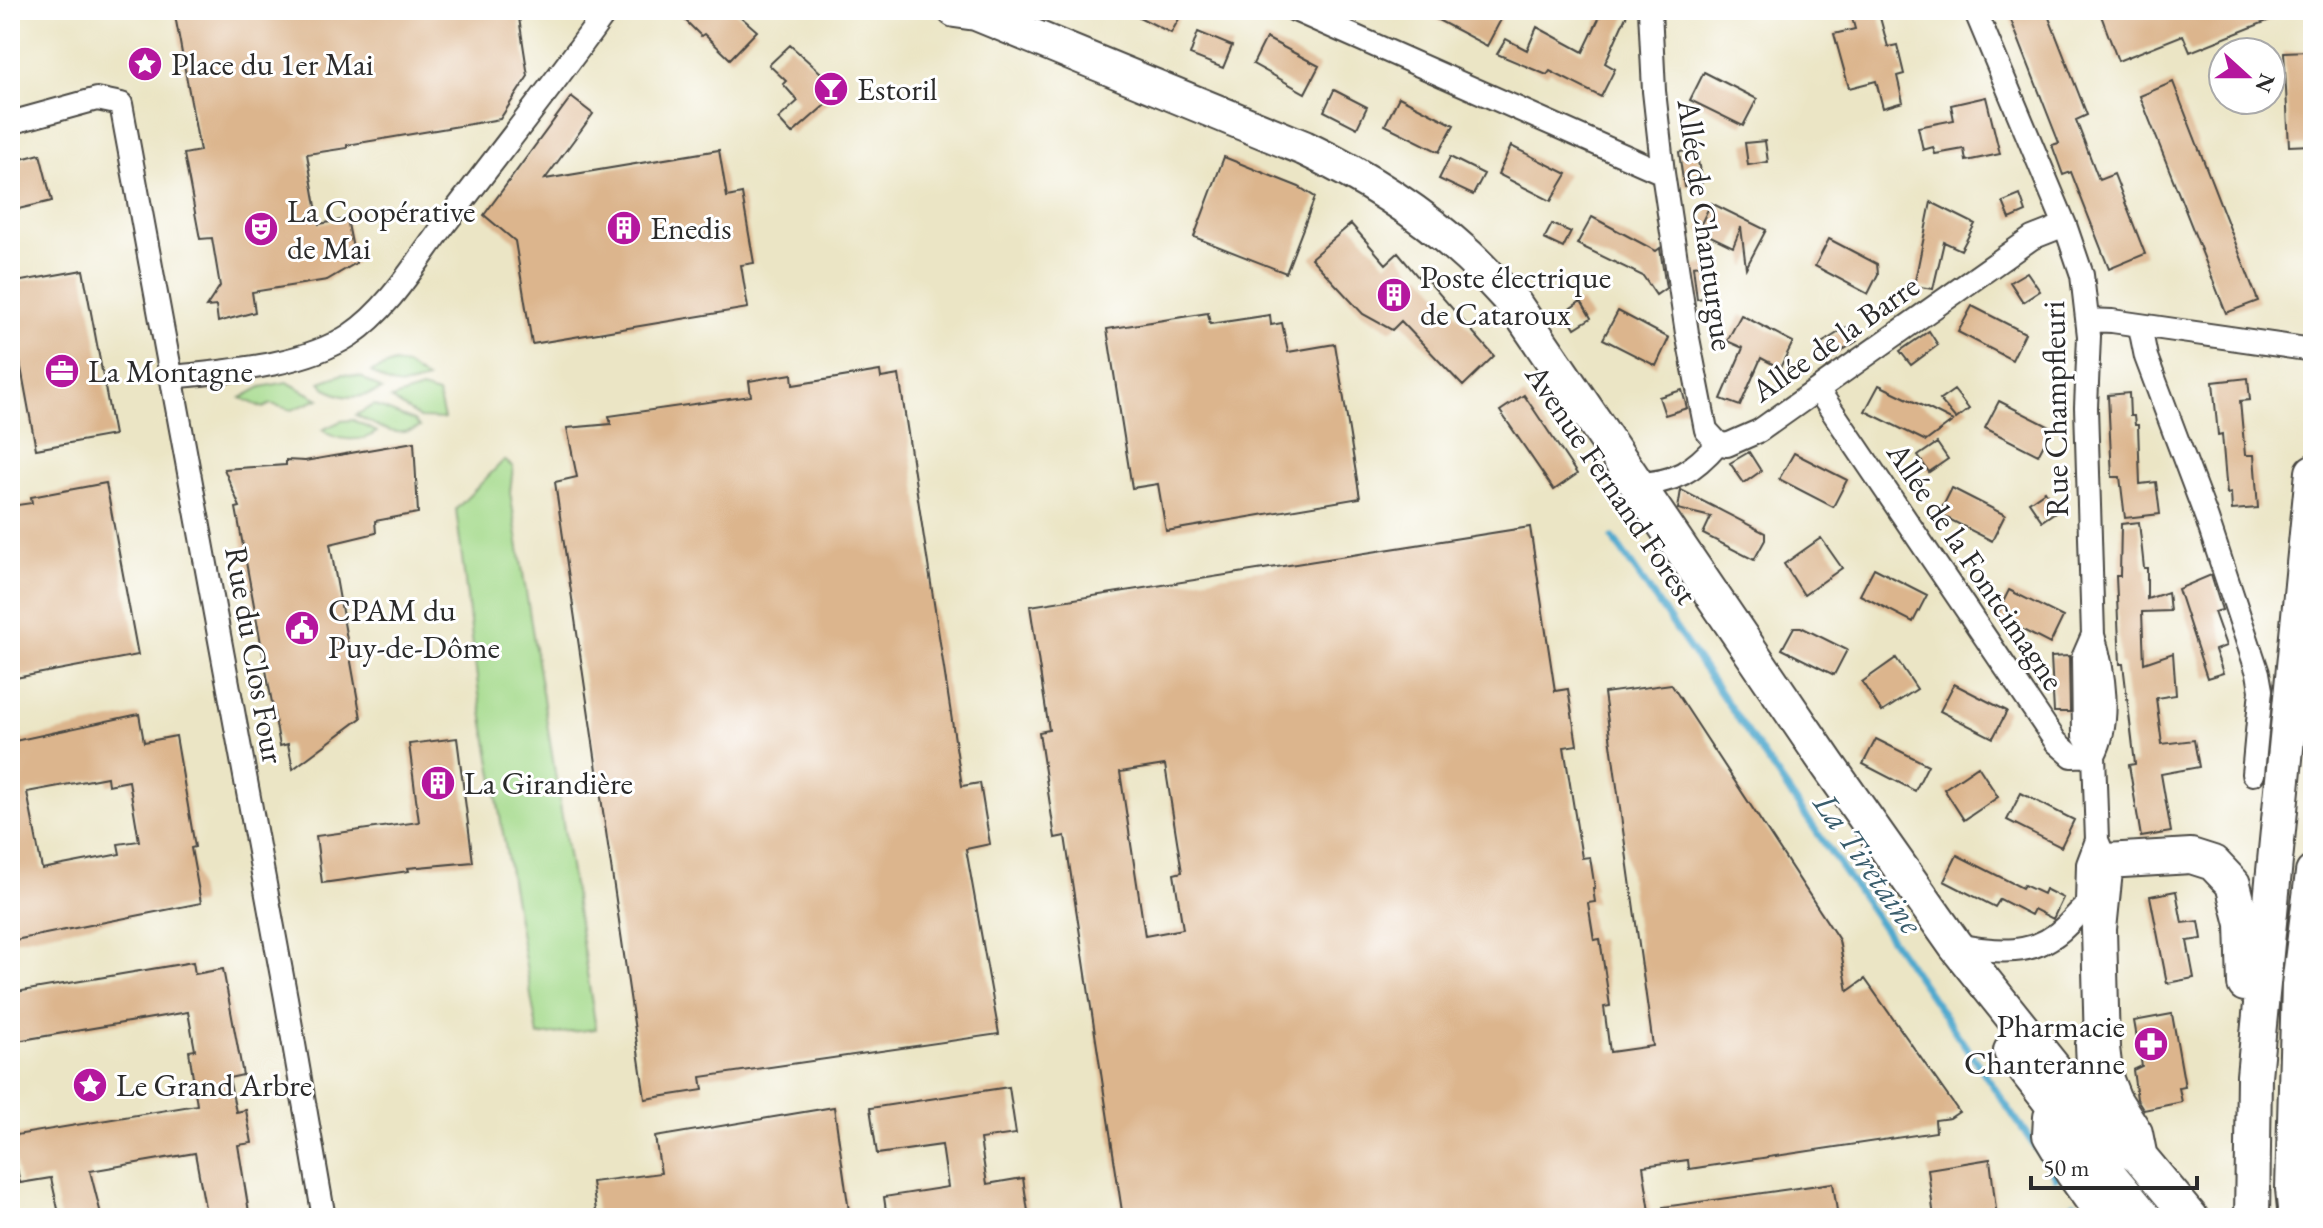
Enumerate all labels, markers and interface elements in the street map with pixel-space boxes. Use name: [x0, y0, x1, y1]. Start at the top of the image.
north arrow: [2207, 36, 2287, 116]
place label: Place du 1er Mai: [171, 43, 374, 85]
place icon: Place du 1er Mai: [126, 45, 164, 83]
place label: Estoril: [857, 68, 938, 110]
text: N: [2248, 69, 2282, 97]
bar icon: Estoril: [812, 70, 850, 108]
street label: Allée de Chanturgue: [1667, 96, 1744, 353]
place label: La Coopérative de Mai: [287, 190, 475, 269]
place label: Enedis: [650, 207, 731, 249]
building icon: Enedis: [605, 209, 643, 247]
theatre icon: La Coopérative de Mai: [242, 210, 280, 248]
place label: Poste électrique de Cataroux: [1420, 256, 1611, 335]
street label: Allée de la Barre: [1742, 265, 1927, 412]
building icon: Poste électrique de Cataroux: [1375, 276, 1413, 314]
street label: Rue Champfleuri: [2032, 300, 2078, 517]
place label: La Montagne: [88, 350, 253, 392]
office icon: La Montagne: [43, 352, 81, 390]
street label: Avenue Fernand Forest: [1516, 355, 1708, 612]
street label: Allée de la Fontcimagne: [1877, 433, 2075, 698]
street label: Rue du Clos Four: [215, 543, 295, 767]
place label: CPAM du Puy-de-Dôme: [328, 589, 500, 668]
public building icon: CPAM du Puy-de-Dôme: [283, 609, 321, 647]
place label: La Girandière: [464, 762, 633, 804]
building icon: La Girandière: [419, 764, 457, 802]
water label: La Tiretaine: [1804, 783, 1934, 943]
place label: Pharmacie Chanteranne: [1964, 1005, 2125, 1084]
pharmacy icon: Pharmacie Chanteranne: [2132, 1025, 2170, 1063]
place label: Le Grand Arbre: [116, 1064, 312, 1106]
place icon: Le Grand Arbre: [71, 1066, 109, 1104]
scale bar: [2031, 1140, 2197, 1190]
text: 50 m: [2043, 1152, 2090, 1183]

